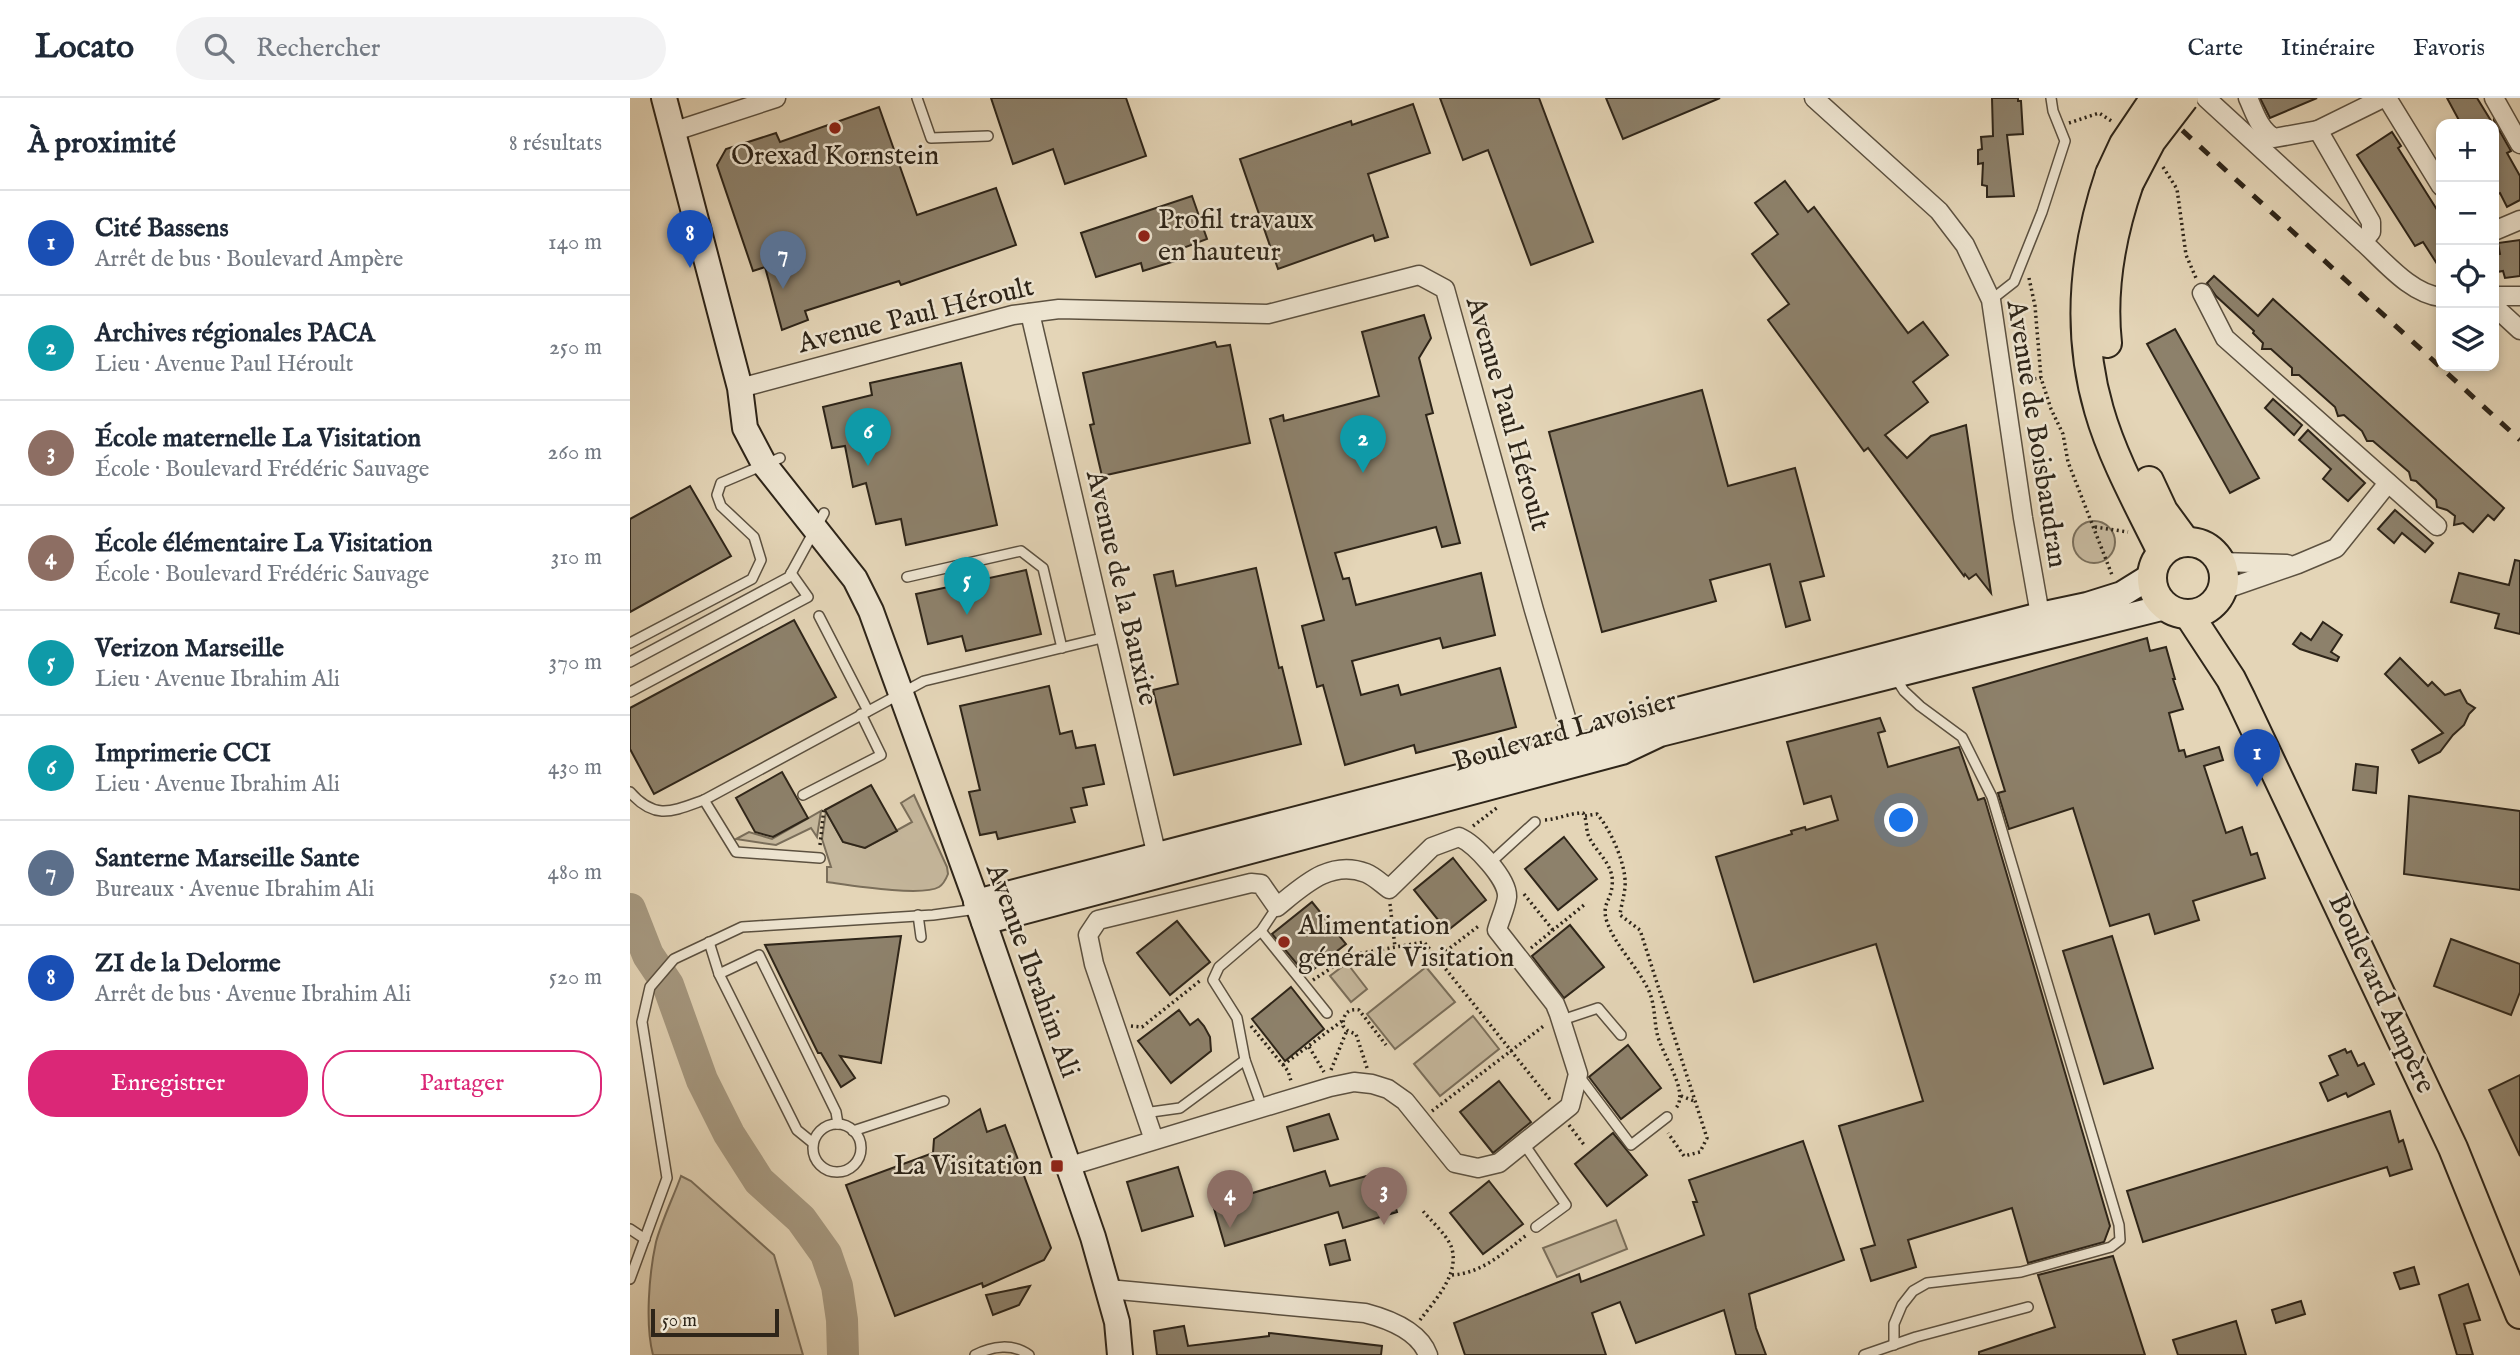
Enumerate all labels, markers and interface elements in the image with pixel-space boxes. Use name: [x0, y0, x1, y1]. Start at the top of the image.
search box: [176, 17, 666, 80]
text: Locato: [35, 27, 134, 69]
icon: search: [200, 29, 238, 67]
text: Rechercher: [256, 32, 380, 65]
text: Carte: [2187, 33, 2243, 64]
text: Itinéraire: [2281, 33, 2375, 64]
text: Favoris: [2413, 33, 2485, 64]
map controls: [2436, 119, 2499, 371]
button: +: [2436, 119, 2499, 182]
marker: Orexad Kornstein: [827, 120, 843, 136]
text: À proximité: [28, 125, 176, 163]
text: 8 résultats: [509, 129, 602, 158]
place label: Orexad Kornstein: [731, 139, 939, 174]
button: −: [2436, 182, 2499, 245]
place label: Profil travaux en hauteur: [1158, 203, 1314, 270]
pin: 8: [667, 210, 713, 268]
text: Cité Bassens: [95, 212, 229, 245]
text: 1: [47, 228, 55, 257]
text: 140 m: [548, 228, 602, 257]
marker: Profil travaux en hauteur: [1136, 228, 1152, 244]
pin: 7: [760, 231, 806, 289]
text: Arrêt de bus · Boulevard Ampère: [95, 245, 403, 274]
button: locate: [2436, 245, 2499, 308]
street label: Avenue Paul Héroult: [794, 270, 1038, 362]
street label: Avenue Paul Héroult: [1457, 292, 1557, 535]
street label: Avenue de Boisbaudran: [1997, 297, 2074, 570]
button: layers: [2436, 308, 2499, 371]
text: Archives régionales PACA: [95, 317, 375, 350]
text: 2: [46, 333, 56, 362]
text: 250 m: [549, 333, 602, 362]
text: Lieu · Avenue Paul Héroult: [95, 350, 354, 379]
pin: 6: [845, 408, 891, 466]
pin: 2: [1340, 415, 1386, 473]
text: École maternelle La Visitation: [95, 422, 421, 455]
text: 3: [47, 438, 55, 467]
text: 260 m: [547, 438, 602, 467]
text: École · Boulevard Frédéric Sauvage: [95, 455, 429, 484]
street label: Avenue de la Bauxite: [1077, 466, 1165, 709]
text: École élémentaire La Visitation: [95, 527, 433, 560]
text: 4: [45, 543, 57, 572]
text: 310 m: [551, 543, 602, 572]
pin: 5: [944, 557, 990, 615]
text: École · Boulevard Frédéric Sauvage: [95, 560, 429, 589]
text: Verizon Marseille: [95, 632, 284, 665]
text: 5: [47, 648, 55, 677]
text: 370 m: [549, 648, 602, 677]
text: Lieu · Avenue Ibrahim Ali: [95, 665, 340, 694]
street label: Boulevard Lavoisier: [1449, 683, 1681, 781]
pin: 1: [2234, 729, 2280, 787]
text: Imprimerie CCI: [95, 737, 271, 770]
text: 6: [46, 753, 56, 782]
text: 430 m: [548, 753, 602, 782]
text: Lieu · Avenue Ibrahim Ali: [95, 770, 340, 799]
your location: [1884, 803, 1918, 837]
text: Santerne Marseille Sante: [95, 842, 359, 875]
text: 7: [46, 858, 56, 887]
text: 480 m: [548, 858, 602, 887]
street label: Avenue Ibrahim Ali: [977, 858, 1087, 1083]
text: Bureaux · Avenue Ibrahim Ali: [95, 875, 374, 904]
street label: Boulevard Ampère: [2320, 889, 2443, 1099]
place label: Alimentation générale Visitation: [1297, 909, 1514, 976]
marker: Alimentation générale Visitation: [1276, 934, 1292, 950]
text: ZI de la Delorme: [95, 947, 281, 980]
text: 8: [46, 963, 56, 992]
text: 520 m: [549, 963, 602, 992]
text: Arrêt de bus · Avenue Ibrahim Ali: [95, 980, 411, 1009]
button: Enregistrer: [28, 1050, 308, 1117]
button: Partager: [322, 1050, 602, 1117]
place label: La Visitation: [893, 1149, 1043, 1184]
marker: La Visitation: [1049, 1158, 1065, 1174]
pin: 3: [1361, 1167, 1407, 1225]
pin: 4: [1207, 1170, 1253, 1228]
scale bar: [651, 1306, 779, 1338]
text: 50 m: [662, 1309, 697, 1333]

